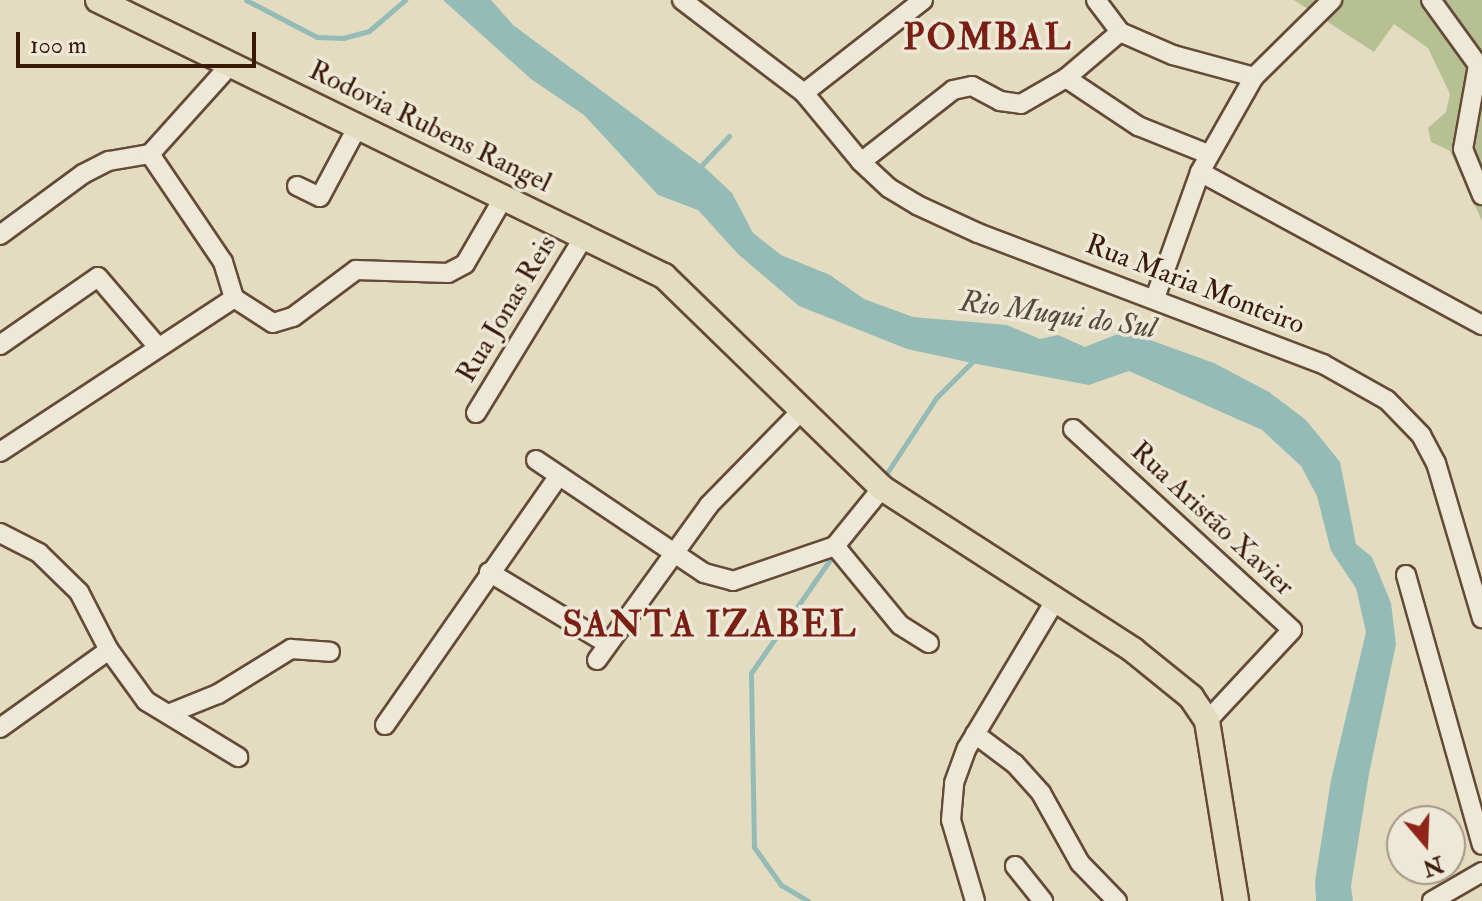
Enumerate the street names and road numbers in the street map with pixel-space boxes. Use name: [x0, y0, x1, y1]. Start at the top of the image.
street label: Rodovia Rubens Rangel: [303, 54, 557, 200]
street label: Rua Maria Monteiro: [1081, 228, 1309, 342]
street label: Rua Jonas Reis: [450, 229, 564, 389]
street label: Rua Aristão Xavier: [1123, 435, 1301, 603]

